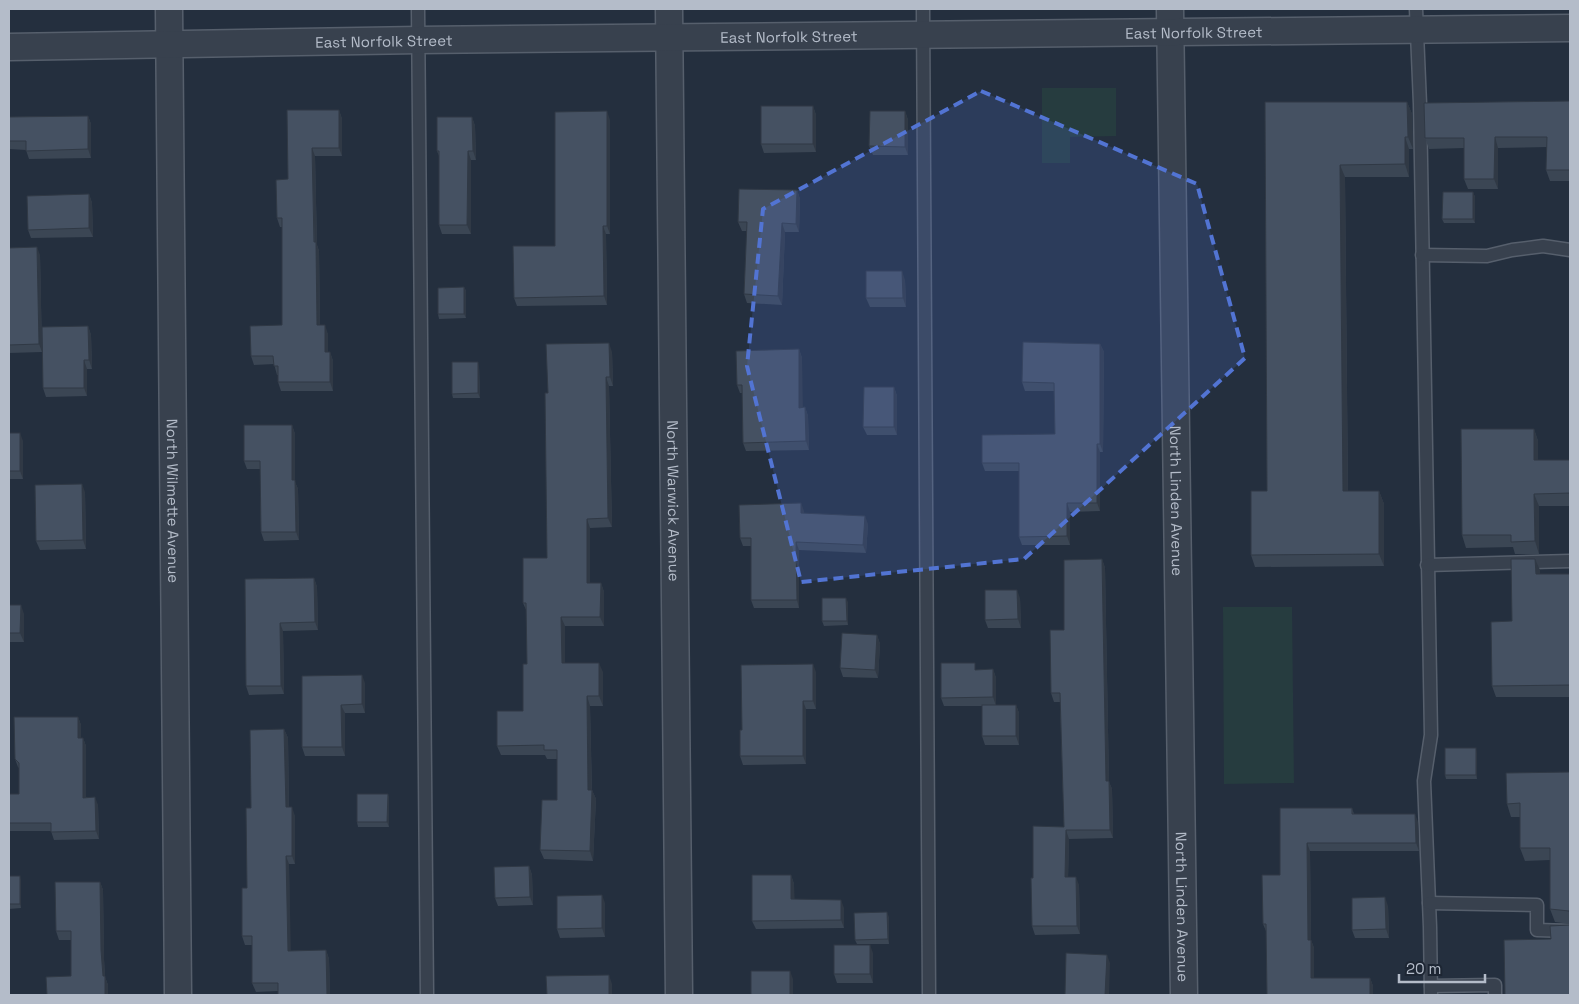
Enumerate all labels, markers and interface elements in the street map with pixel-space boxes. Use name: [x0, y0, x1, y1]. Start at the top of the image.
street label: East Norfolk Street: [1125, 22, 1263, 42]
street label: East Norfolk Street: [720, 26, 858, 46]
street label: East Norfolk Street: [315, 30, 453, 51]
street label: North Wilmette Avenue: [163, 419, 184, 583]
street label: North Warwick Avenue: [664, 420, 684, 582]
street label: North Linden Avenue: [1166, 426, 1188, 576]
street label: North Linden Avenue: [1172, 832, 1193, 982]
scale bar: [1399, 952, 1485, 984]
text: 20 m: [1406, 959, 1441, 978]

